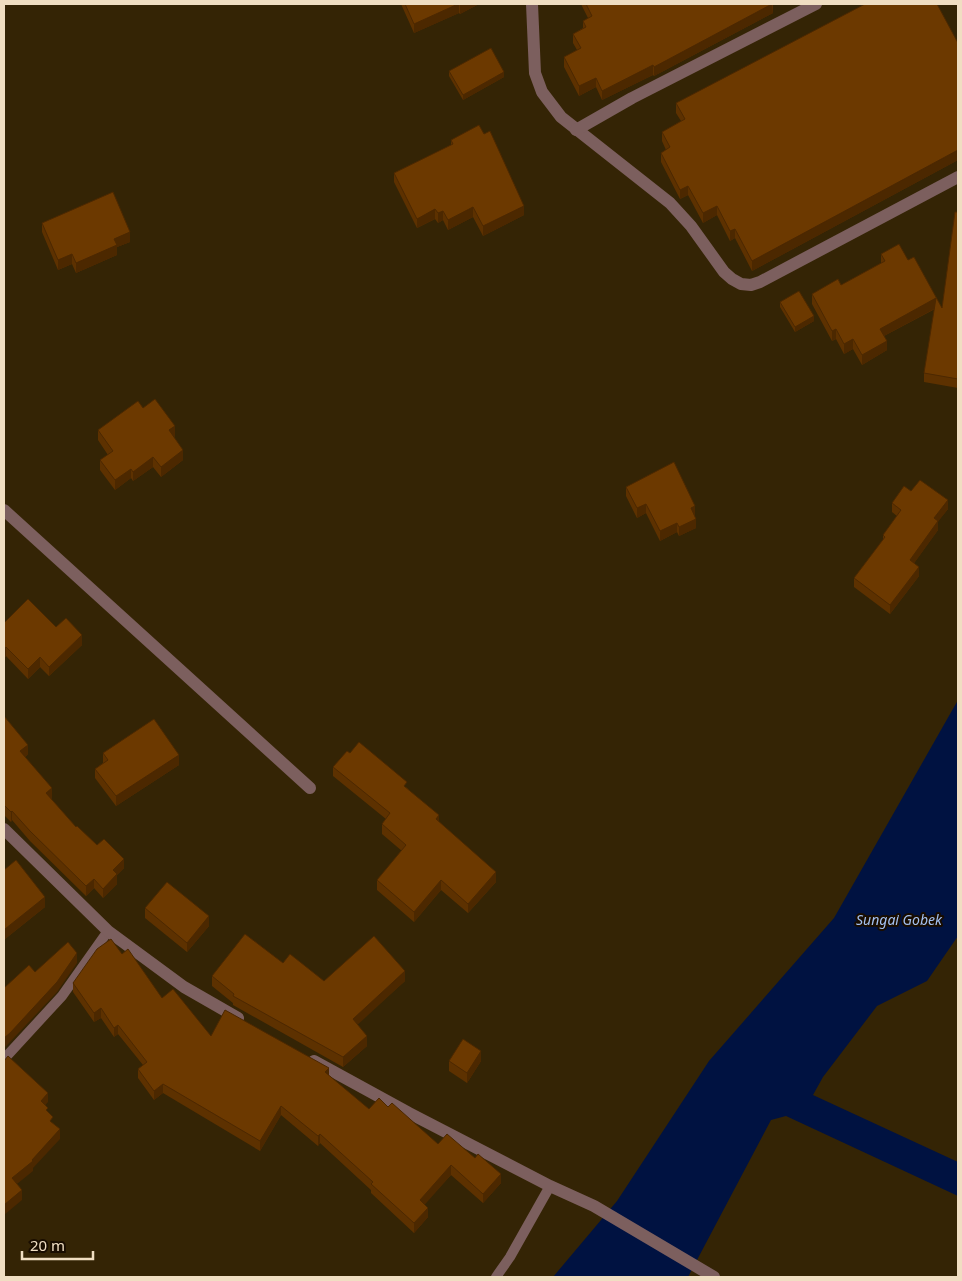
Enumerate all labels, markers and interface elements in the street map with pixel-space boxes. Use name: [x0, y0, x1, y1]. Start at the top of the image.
water label: Sungai Gobek: [856, 910, 943, 929]
scale bar: [22, 1228, 94, 1260]
text: 20 m: [30, 1235, 65, 1255]

